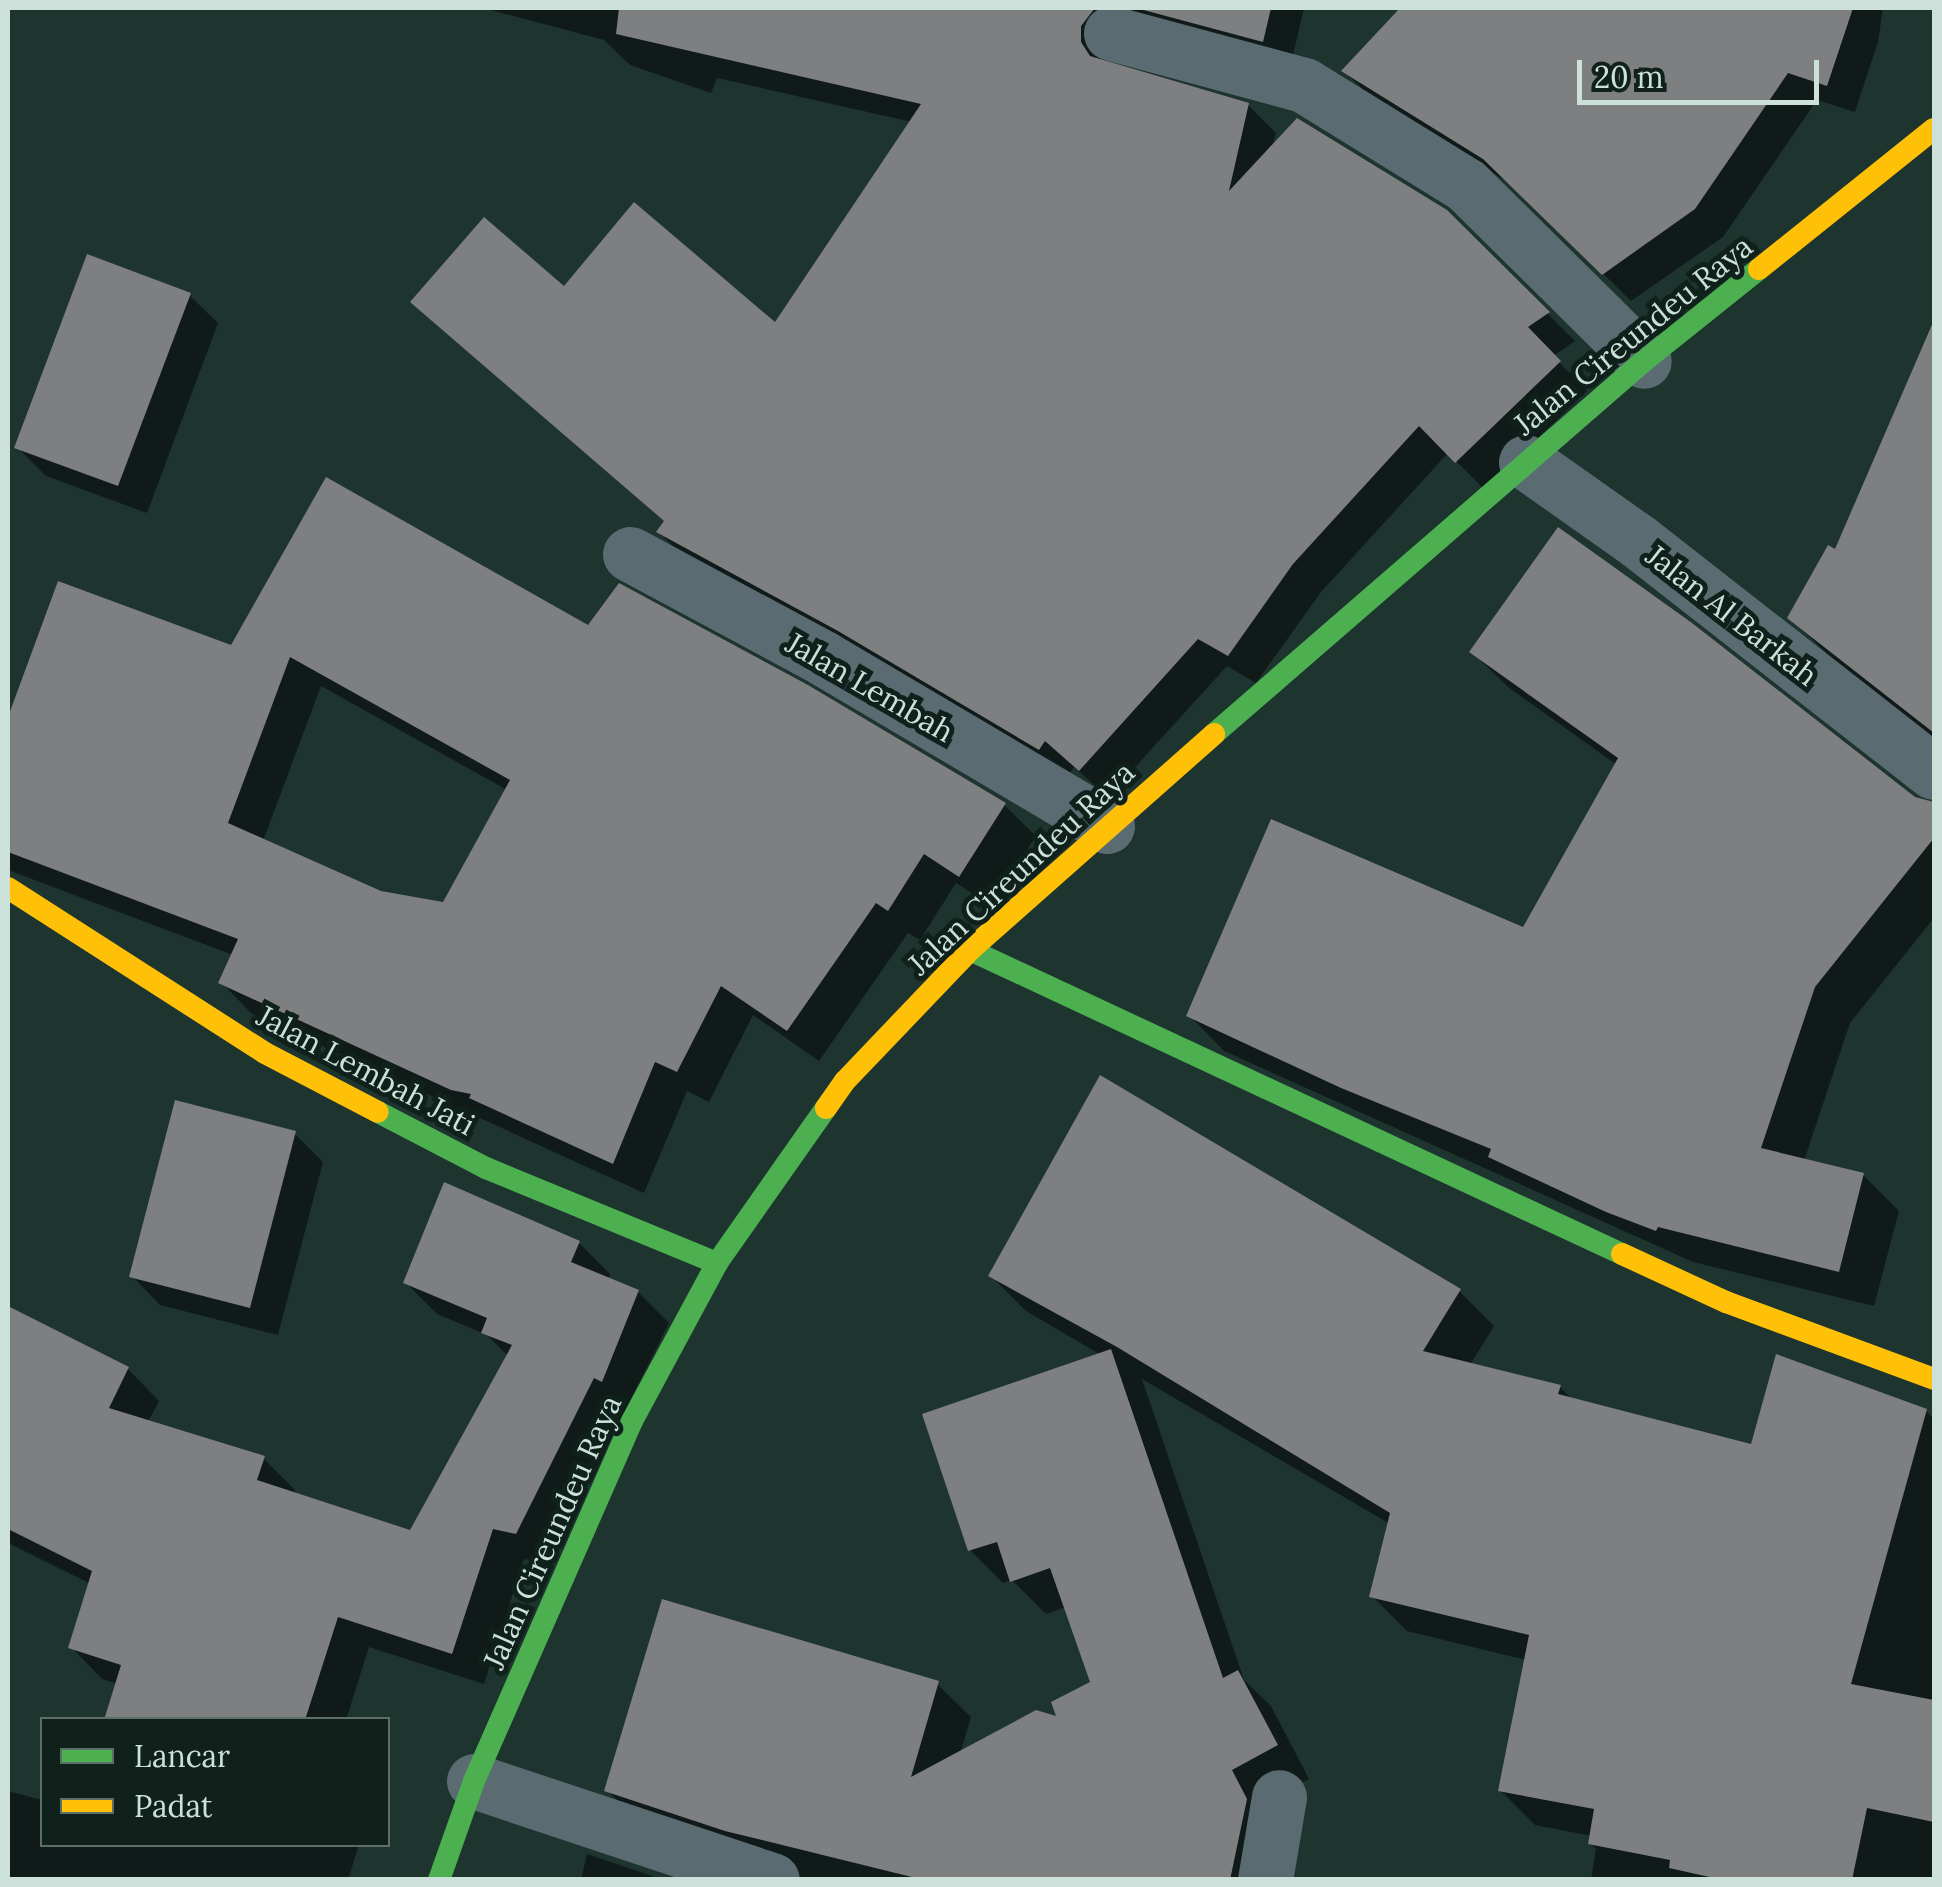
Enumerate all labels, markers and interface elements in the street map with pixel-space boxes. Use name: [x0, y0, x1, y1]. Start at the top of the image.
scale bar: [1582, 40, 1824, 102]
text: 20 m: [1594, 58, 1663, 96]
street label: Jalan Cireundeu Raya: [1507, 228, 1759, 442]
street label: Jalan Al Barkah: [1639, 537, 1825, 693]
street label: Jalan Lembah: [780, 625, 960, 749]
street label: Jalan Cireundeu Raya: [901, 754, 1141, 982]
street label: Jalan Lembah Jati: [251, 997, 481, 1143]
street label: Jalan Cireundeu Raya: [475, 1390, 629, 1674]
legend: [40, 1717, 390, 1847]
text: Lancar: [134, 1737, 230, 1775]
text: Padat: [134, 1787, 212, 1825]

